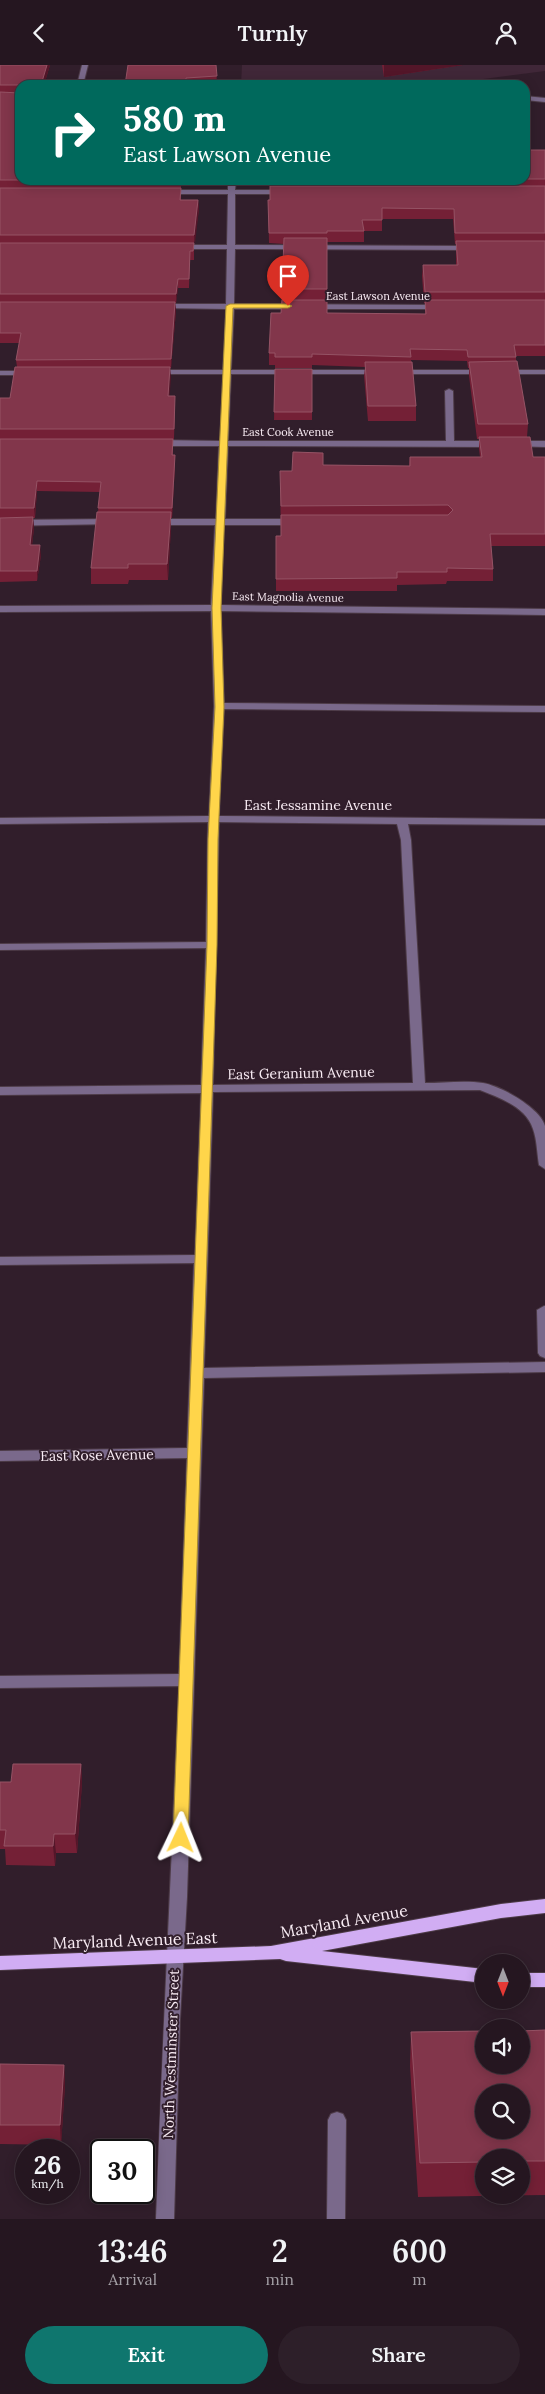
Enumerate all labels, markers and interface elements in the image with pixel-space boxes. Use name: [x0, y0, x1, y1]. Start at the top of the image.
icon: back: [25, 19, 53, 47]
text: Turnly: [238, 19, 307, 47]
icon: person: [492, 19, 520, 47]
text: 580 m: [123, 96, 226, 141]
icon: right: [40, 100, 105, 165]
text: East Lawson Avenue: [123, 140, 331, 168]
pin: [267, 255, 309, 306]
icon: arrive: [274, 262, 302, 290]
street label: East Lawson Avenue: [326, 289, 430, 303]
street label: East Cook Avenue: [242, 425, 334, 439]
street label: East Magnolia Avenue: [232, 589, 344, 605]
street label: East Jessamine Avenue: [244, 796, 392, 814]
street label: East Geranium Avenue: [227, 1063, 375, 1083]
street label: East Rose Avenue: [40, 1445, 154, 1465]
position arrow: [154, 1811, 206, 1863]
street label: Maryland Avenue: [279, 1900, 410, 1942]
street label: Maryland Avenue East: [52, 1927, 219, 1953]
north arrow: [475, 1954, 530, 2009]
map controls: [475, 1954, 530, 2204]
street label: North Westminster Street: [159, 1969, 183, 2139]
button: sound: [475, 2019, 530, 2074]
button: search: [475, 2084, 530, 2139]
speed limit sign: 30: [90, 2139, 155, 2204]
text: 26: [34, 2149, 61, 2181]
button: layers: [475, 2149, 530, 2204]
text: km/h: [31, 2176, 64, 2191]
text: 13:46: [98, 2232, 168, 2270]
text: 2: [272, 2232, 288, 2270]
text: 600: [392, 2232, 447, 2270]
text: Arrival: [108, 2269, 157, 2289]
text: min: [265, 2269, 294, 2289]
text: m: [412, 2269, 427, 2289]
button: Exit: [25, 2326, 268, 2384]
button: Share: [278, 2326, 520, 2384]

